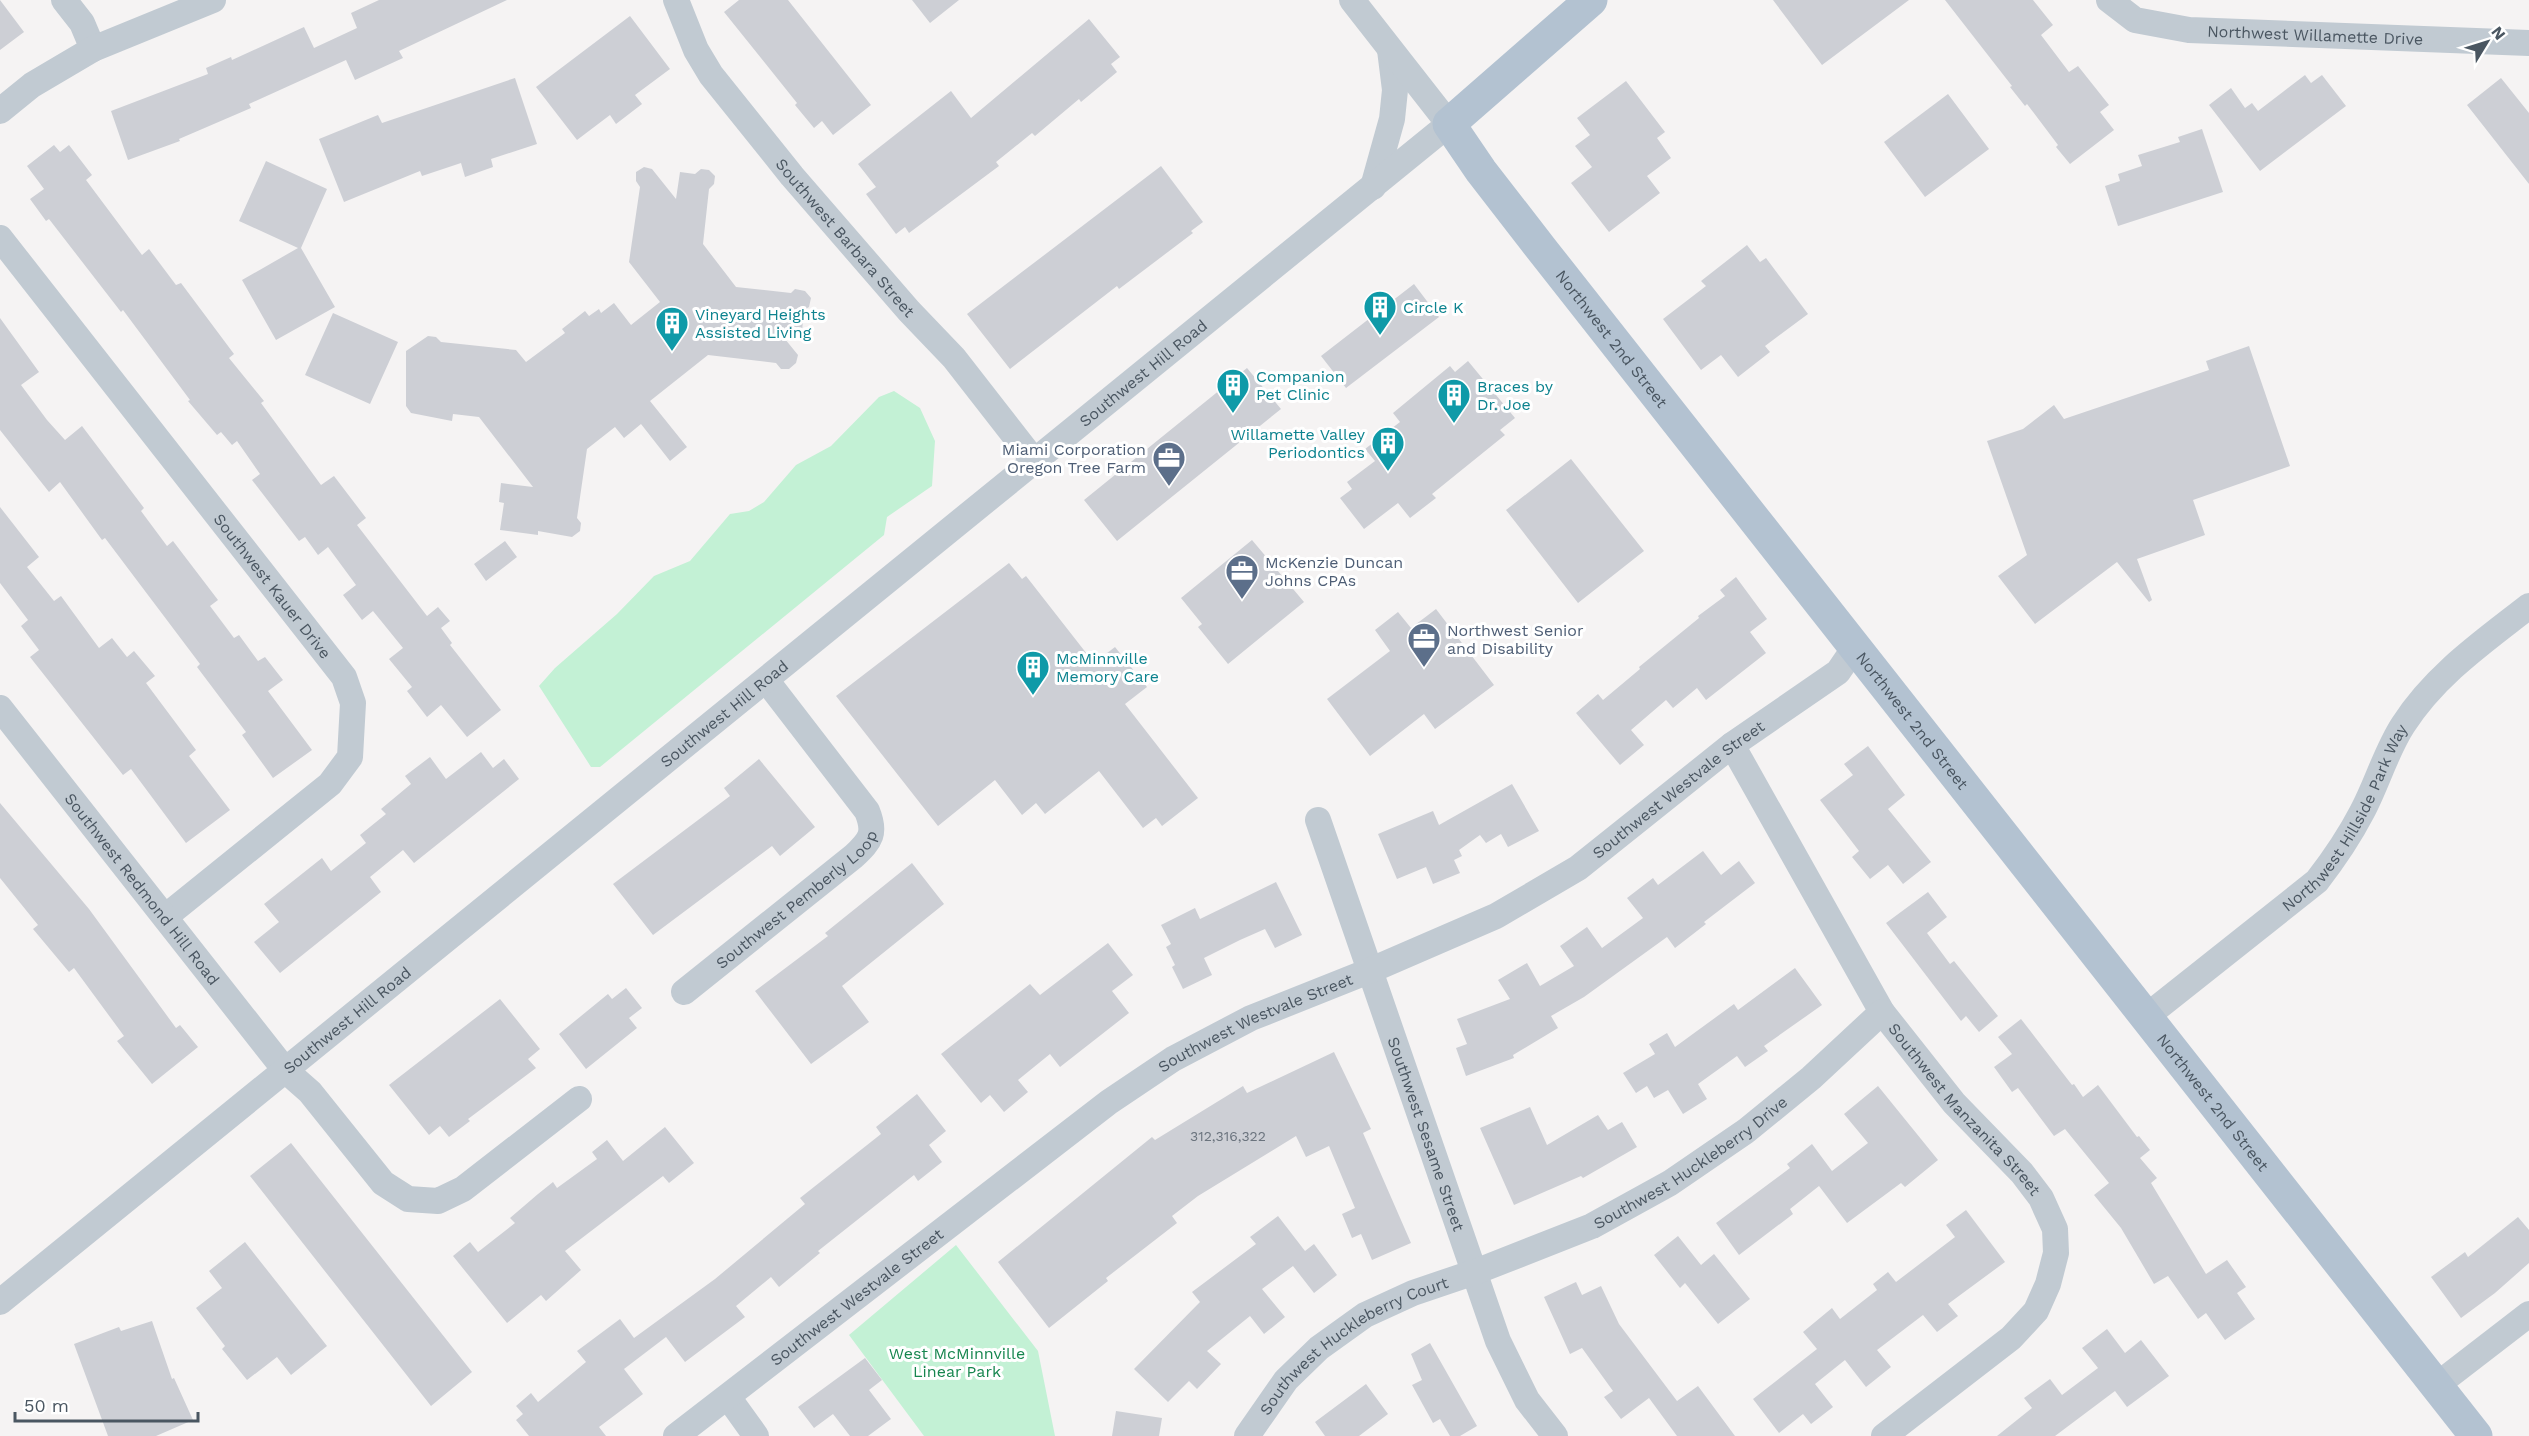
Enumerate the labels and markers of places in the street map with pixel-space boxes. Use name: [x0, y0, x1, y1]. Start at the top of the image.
building icon: Circle K: [1362, 289, 1398, 336]
place label: Circle K: [1403, 298, 1464, 317]
building icon: Vineyard Heights Assisted Living: [654, 305, 690, 352]
place label: Vineyard Heights Assisted Living: [695, 305, 826, 342]
building icon: Companion Pet Clinic: [1215, 367, 1251, 414]
place label: Companion Pet Clinic: [1256, 367, 1345, 404]
building icon: Braces by Dr. Joe: [1436, 377, 1472, 424]
place label: Braces by Dr. Joe: [1477, 377, 1554, 414]
place label: Willamette Valley Periodontics: [1230, 425, 1366, 462]
building icon: Willamette Valley Periodontics: [1370, 425, 1406, 472]
place label: Miami Corporation Oregon Tree Farm: [1002, 440, 1146, 477]
office icon: Miami Corporation Oregon Tree Farm: [1151, 440, 1187, 487]
office icon: McKenzie Duncan Johns CPAs: [1224, 553, 1260, 600]
place label: McKenzie Duncan Johns CPAs: [1265, 553, 1403, 590]
office icon: Northwest Senior and Disability: [1406, 621, 1442, 668]
place label: Northwest Senior and Disability: [1447, 621, 1584, 658]
building icon: McMinnville Memory Care: [1015, 649, 1051, 696]
place label: McMinnville Memory Care: [1056, 649, 1159, 686]

